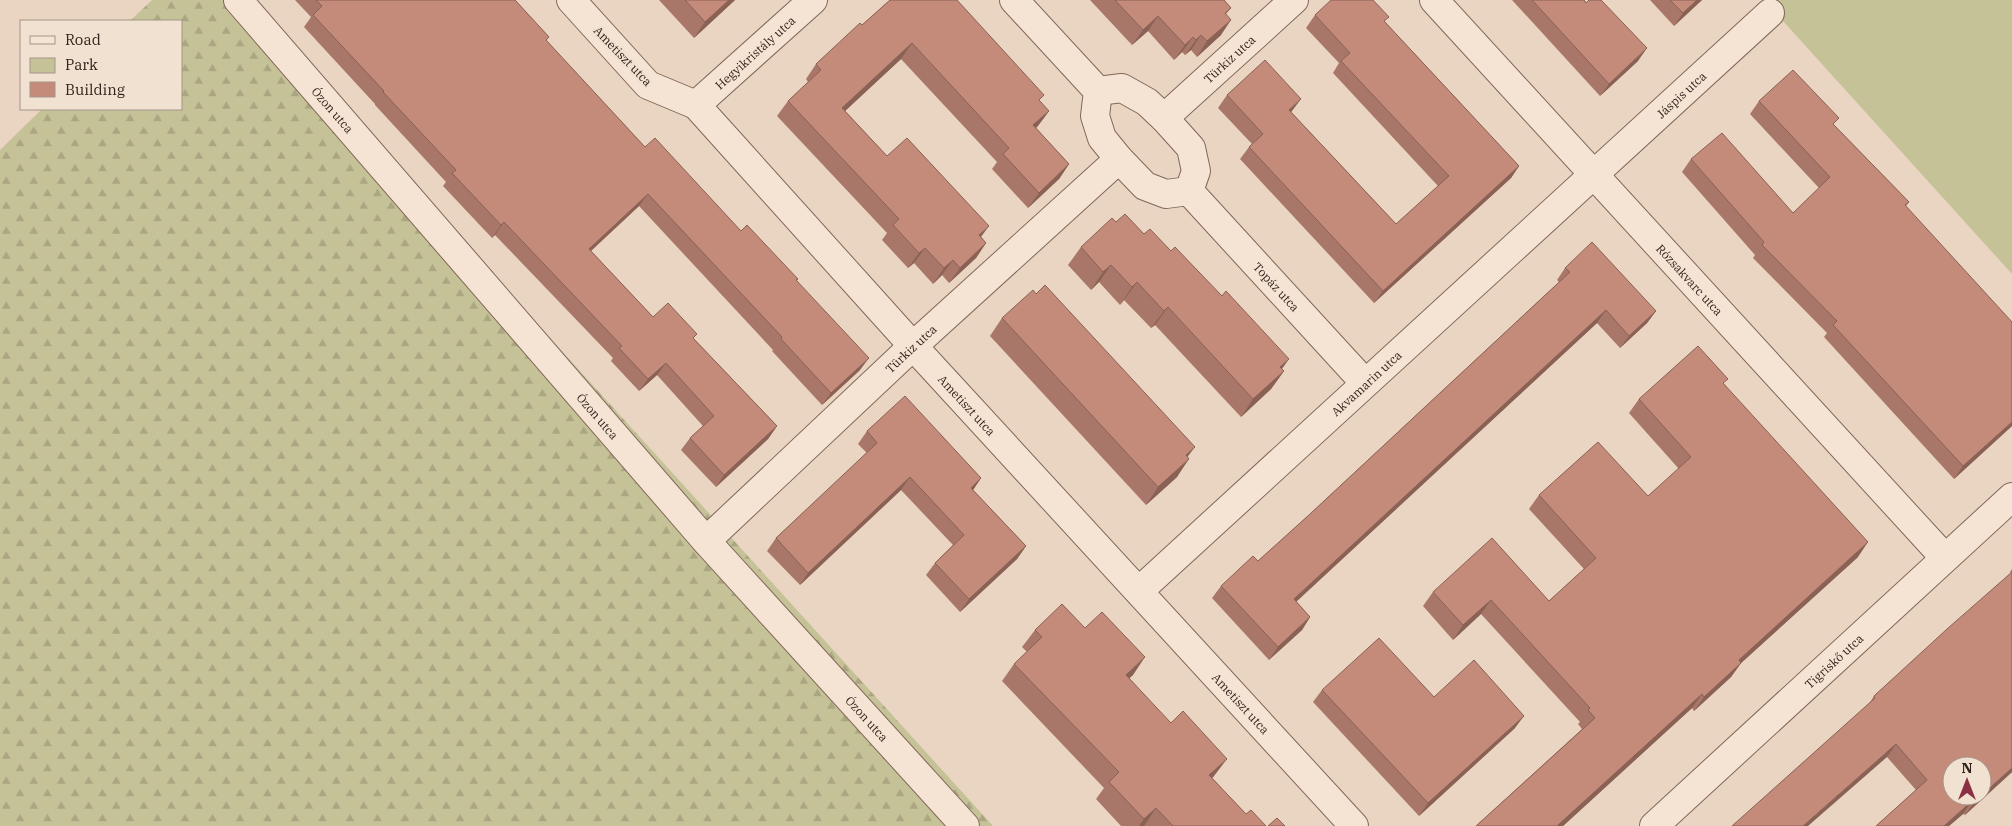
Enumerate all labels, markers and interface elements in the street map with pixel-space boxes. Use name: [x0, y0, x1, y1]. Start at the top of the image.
street label: Hegyikristály utca: [712, 12, 798, 92]
legend: [20, 20, 182, 110]
street label: Ametiszt utca: [591, 23, 656, 89]
text: Road: [65, 30, 101, 49]
street label: Türkiz utca: [1200, 31, 1258, 86]
text: Park: [65, 55, 98, 74]
street label: Jáspis utca: [1653, 68, 1709, 121]
text: Building: [65, 80, 125, 99]
street label: Ózon utca: [309, 83, 357, 136]
street label: Rózsakvarc utca: [1654, 241, 1727, 319]
street label: Topáz utca: [1250, 259, 1303, 315]
street label: Türkiz utca: [882, 321, 940, 376]
street label: Akvamarin utca: [1328, 347, 1405, 419]
street label: Ametiszt utca: [935, 371, 999, 439]
street label: Ózon utca: [574, 390, 622, 442]
street label: Tigriskő utca: [1801, 630, 1866, 691]
street label: Ametiszt utca: [1209, 670, 1273, 737]
street label: Ózon utca: [843, 693, 892, 745]
north arrow: [1942, 756, 1992, 806]
text: N: [1961, 759, 1973, 777]

